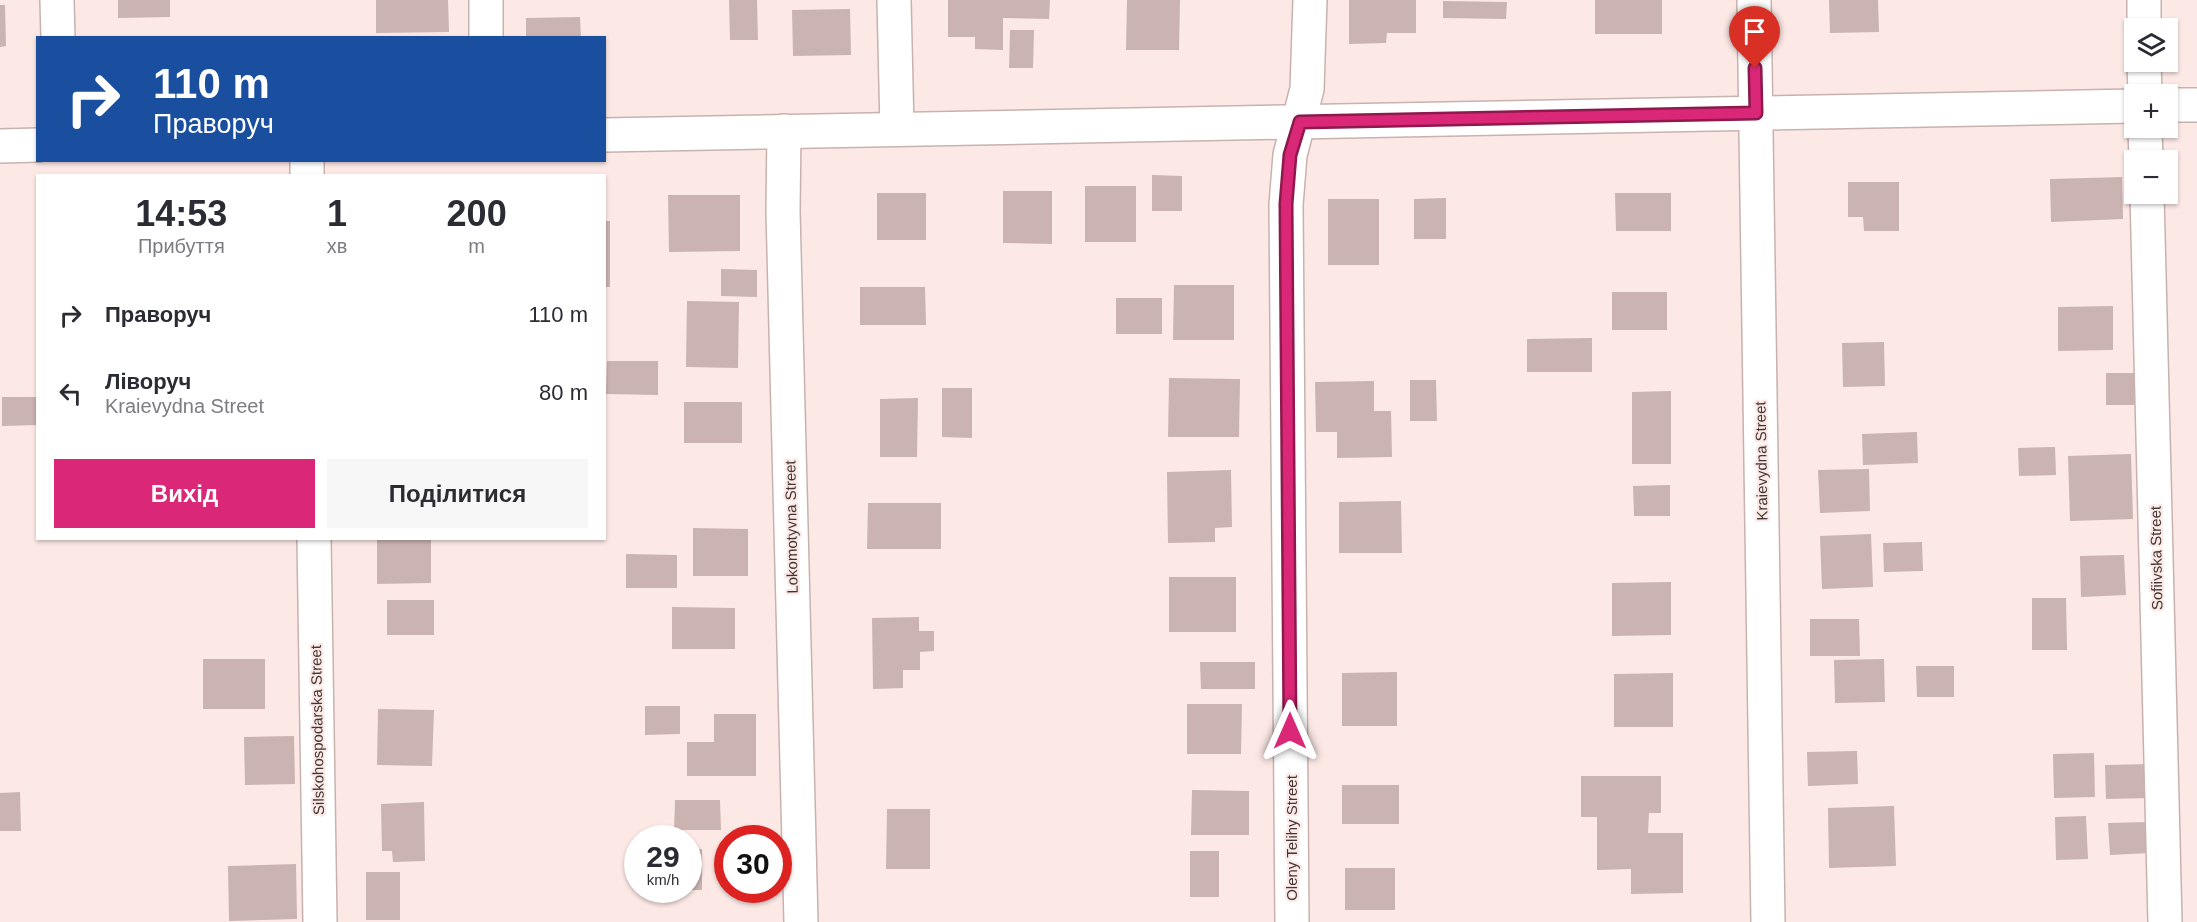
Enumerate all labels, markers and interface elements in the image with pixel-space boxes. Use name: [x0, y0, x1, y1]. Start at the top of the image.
pin: [1729, 6, 1780, 68]
icon: arrive: [1738, 15, 1771, 48]
map controls: [2124, 18, 2178, 204]
button: layers: [2124, 18, 2178, 72]
icon: right: [54, 60, 132, 138]
text: 110 m: [153, 60, 270, 107]
button: +: [2124, 84, 2178, 138]
text: Праворуч: [153, 109, 274, 139]
button: −: [2124, 150, 2178, 204]
text: 14:53: [135, 193, 227, 234]
text: 1: [327, 193, 347, 234]
text: 200: [447, 193, 507, 234]
text: Прибуття: [138, 235, 225, 257]
text: хв: [327, 235, 347, 257]
text: m: [468, 235, 485, 257]
icon: right: [54, 299, 87, 332]
text: Праворуч: [105, 302, 211, 327]
text: 110 m: [528, 302, 588, 327]
text: Ліворуч: [105, 369, 191, 394]
icon: left: [54, 377, 87, 410]
text: 80 m: [539, 380, 588, 405]
text: Kraievydna Street: [105, 395, 264, 417]
street label: Kraievydna Street: [1751, 400, 1771, 521]
button: Вихід: [54, 459, 315, 528]
button: Поділитися: [327, 459, 588, 528]
street label: Lokomotyvna Street: [781, 459, 801, 594]
street label: Sofiivska Street: [2147, 505, 2165, 610]
street label: Silskohospodarska Street: [307, 644, 327, 815]
position arrow: [1258, 699, 1322, 763]
street label: Oleny Telihy Street: [1283, 774, 1300, 901]
speed limit sign: 30: [714, 825, 792, 903]
text: 29: [646, 840, 680, 873]
text: km/h: [647, 871, 679, 888]

